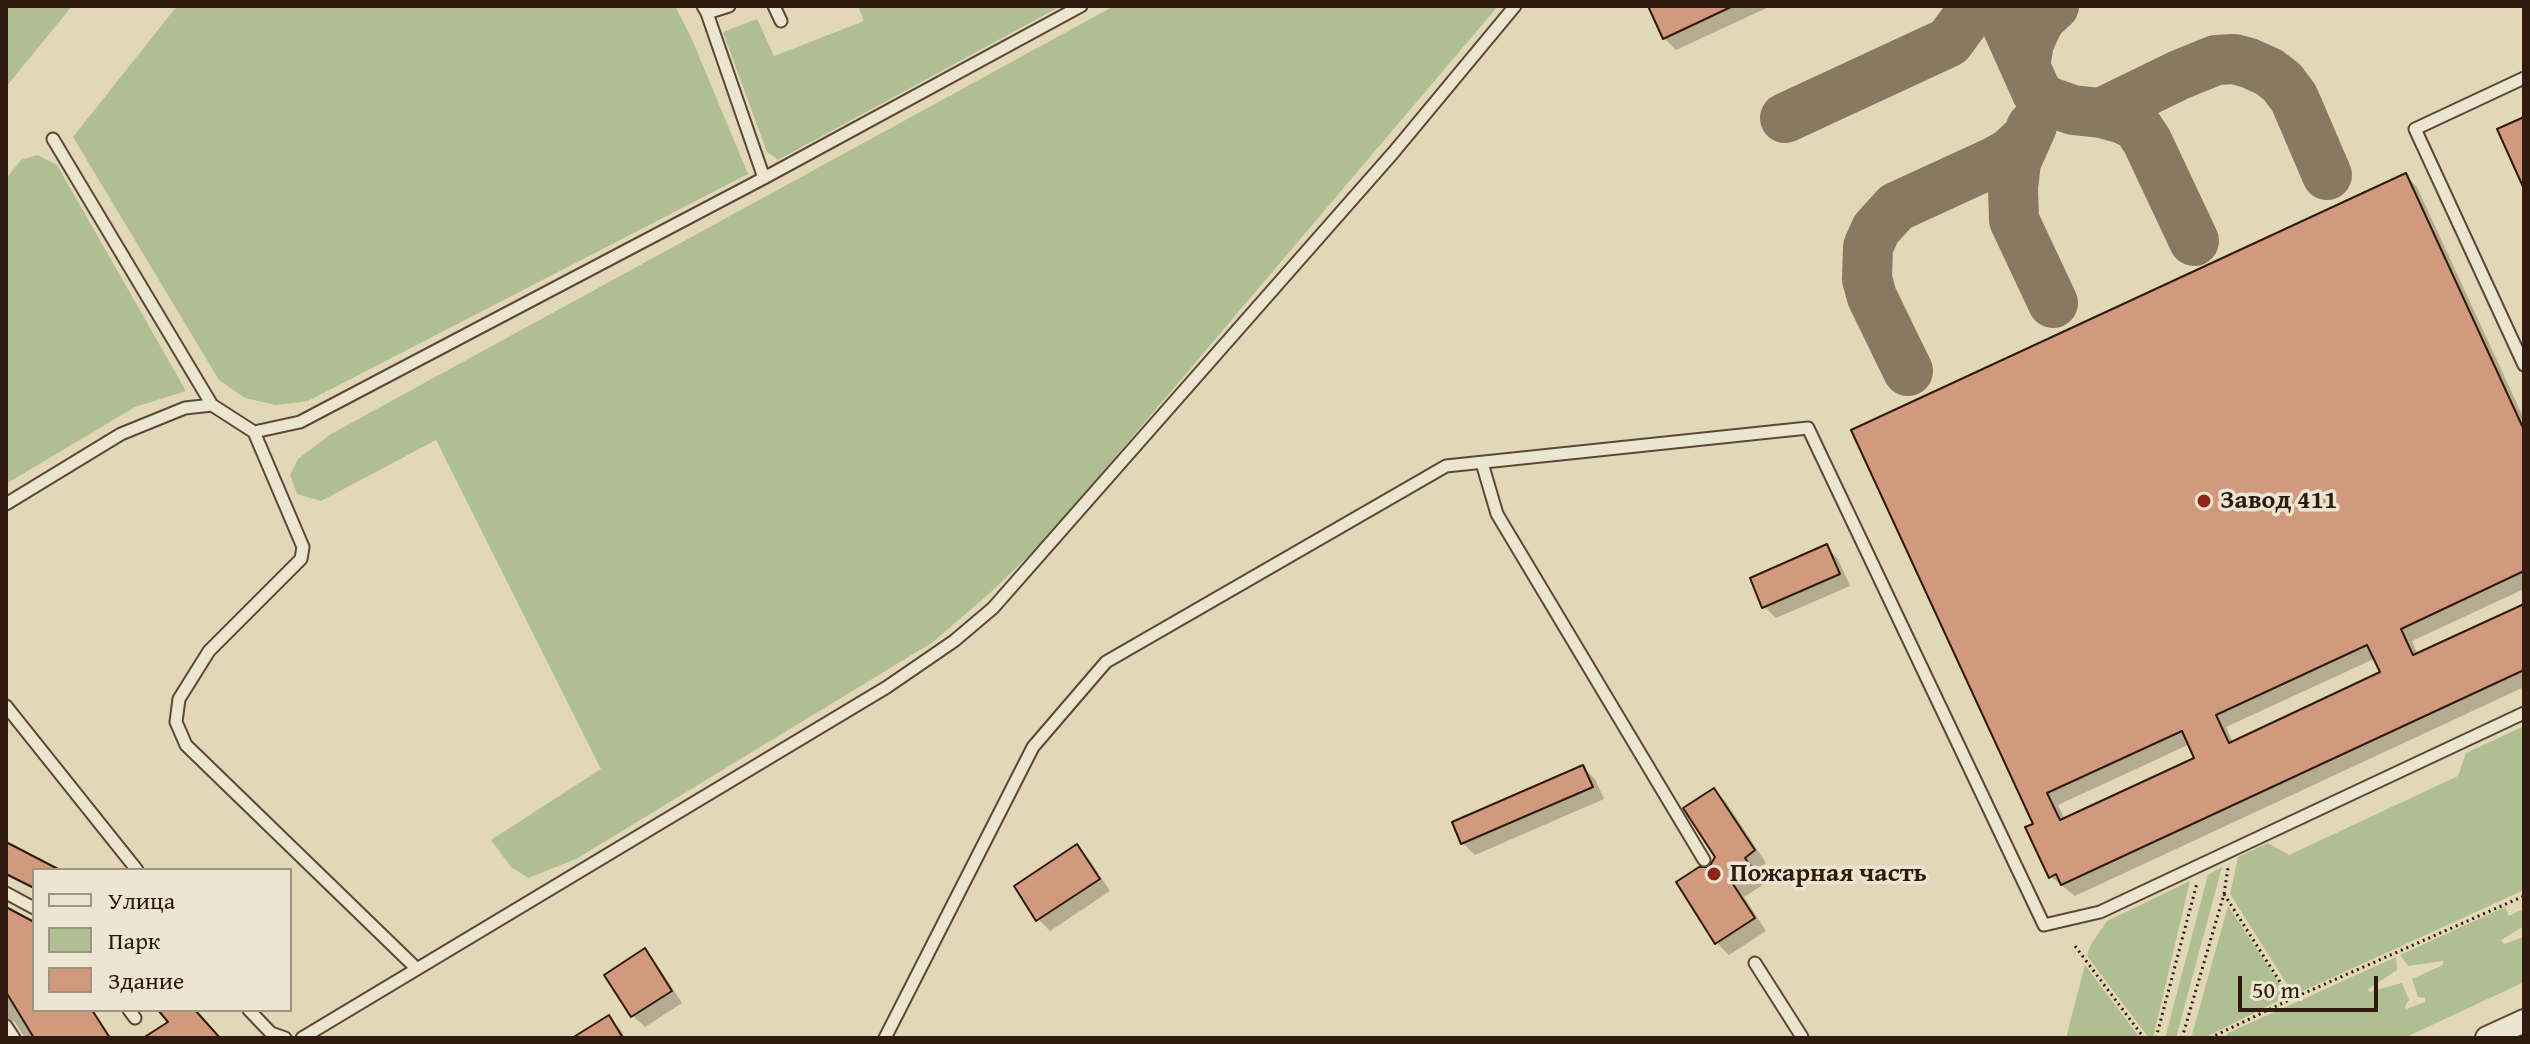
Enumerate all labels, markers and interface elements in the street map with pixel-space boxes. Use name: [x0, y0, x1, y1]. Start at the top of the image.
place label: Завод 411: [2220, 485, 2337, 517]
marker: Завод 411: [2195, 492, 2213, 510]
place label: Пожарная часть: [1730, 858, 1927, 890]
marker: Пожарная часть: [1705, 865, 1723, 883]
legend: [32, 868, 292, 1012]
text: Улица: [108, 883, 175, 918]
text: Парк: [108, 923, 160, 958]
scale bar: [2242, 960, 2382, 1010]
text: Здание: [108, 963, 184, 998]
text: 50 m: [2252, 972, 2300, 1007]

